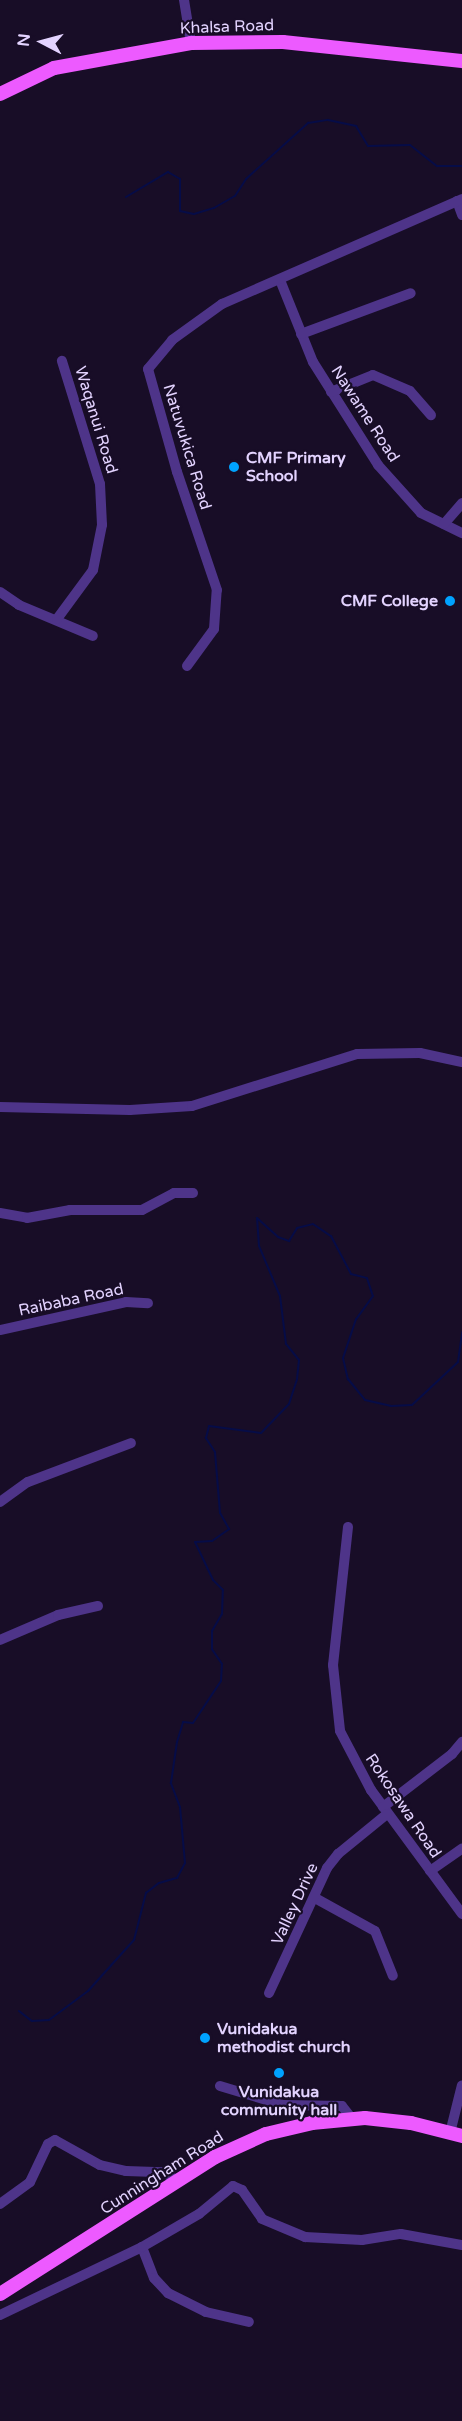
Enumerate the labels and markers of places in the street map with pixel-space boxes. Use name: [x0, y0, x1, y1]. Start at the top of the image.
place label: CMF Primary School: [246, 448, 346, 486]
marker: CMF Primary School: [227, 460, 241, 474]
place label: CMF College: [341, 591, 438, 611]
marker: CMF College: [443, 594, 457, 608]
place label: Vunidakua methodist church: [217, 2019, 350, 2057]
marker: Vunidakua methodist church: [198, 2031, 212, 2045]
marker: Vunidakua community hall: [272, 2066, 286, 2080]
place label: Vunidakua community hall: [221, 2082, 337, 2120]

